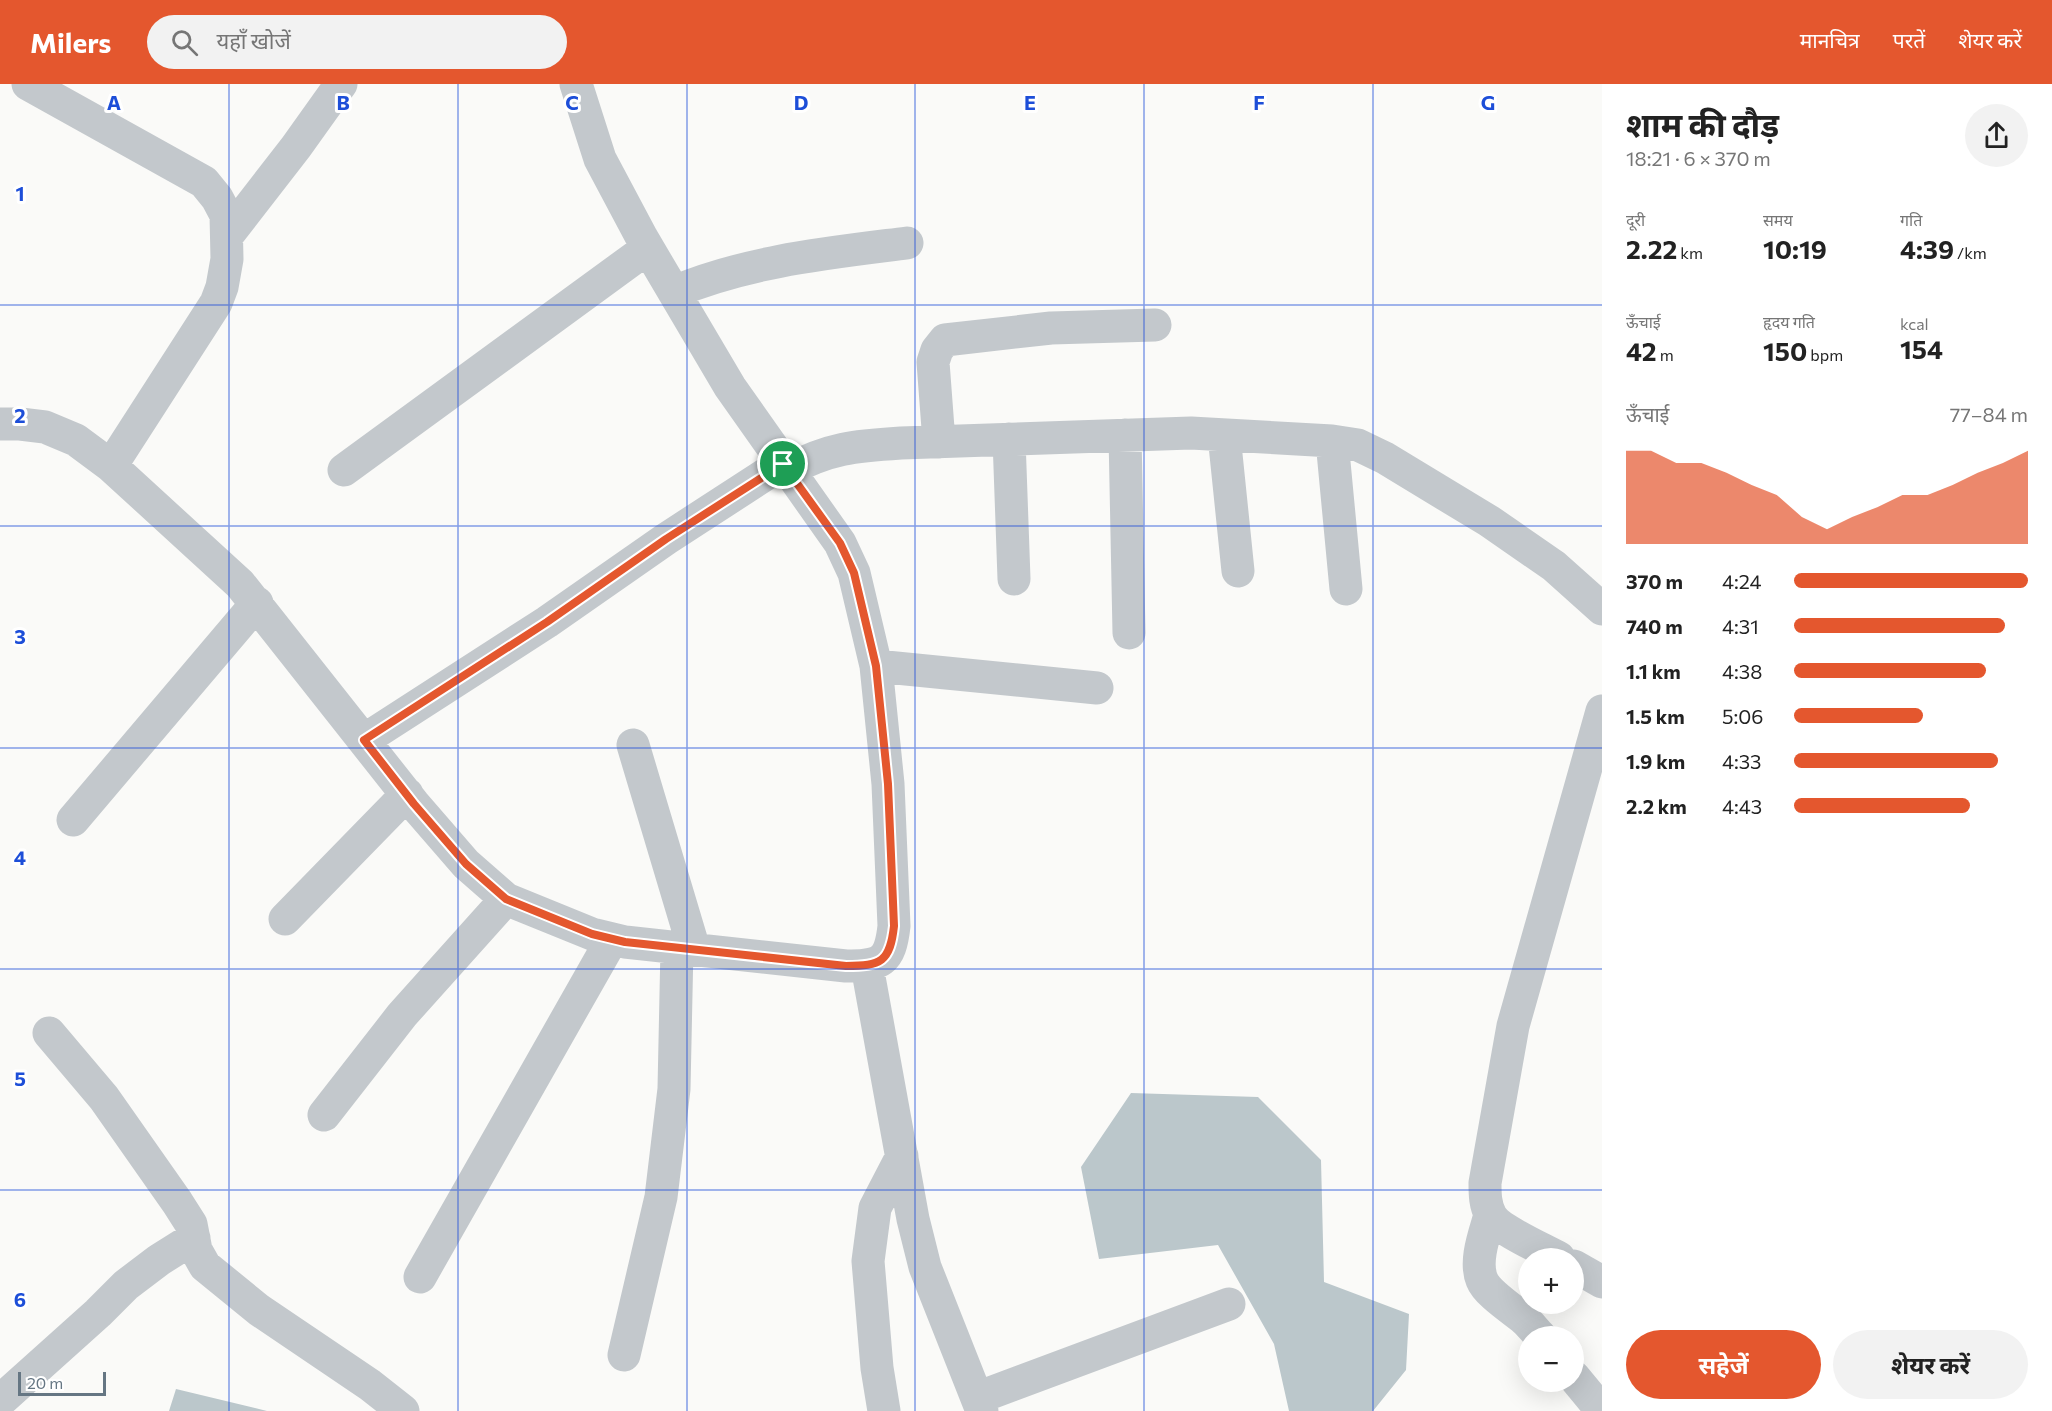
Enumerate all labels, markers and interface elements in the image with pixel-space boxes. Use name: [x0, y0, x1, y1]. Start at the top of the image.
search box: [147, 15, 567, 69]
text: Milers: [30, 25, 111, 59]
icon: search: [168, 26, 201, 59]
text: यहाँ खोजें: [216, 27, 291, 54]
text: मानचित्र: [1800, 27, 1860, 52]
text: परतें: [1893, 27, 1925, 52]
text: शेयर करें: [1958, 27, 2022, 52]
text: A: [107, 90, 121, 114]
text: B: [336, 90, 350, 114]
text: C: [565, 90, 579, 114]
text: D: [794, 90, 808, 114]
text: E: [1024, 90, 1036, 114]
text: F: [1253, 90, 1265, 114]
text: G: [1481, 90, 1495, 114]
text: शाम की दौड़: [1626, 103, 1779, 144]
button: share: [1965, 104, 2028, 167]
text: 18:21 · 6 × 370 m: [1626, 146, 1771, 170]
text: 1: [15, 181, 25, 205]
text: दूरी: [1626, 210, 1645, 229]
text: समय: [1763, 210, 1793, 229]
text: गति: [1900, 210, 1922, 229]
text: 2.22: [1626, 233, 1677, 264]
text: 10:19: [1763, 233, 1827, 264]
text: 4:39: [1900, 233, 1954, 264]
text: km: [1677, 243, 1703, 262]
text: /km: [1954, 243, 1987, 262]
text: ऊँचाई: [1626, 312, 1661, 331]
text: हृदय गति: [1763, 312, 1815, 331]
text: kcal: [1900, 314, 1929, 333]
text: 154: [1900, 333, 1943, 364]
text: 42: [1626, 335, 1657, 366]
text: 150: [1763, 335, 1807, 366]
text: m: [1657, 345, 1674, 364]
text: bpm: [1807, 345, 1843, 364]
text: ऊँचाई: [1626, 402, 1669, 426]
text: 77–84 m: [1950, 402, 2028, 426]
text: 2: [14, 403, 26, 427]
pin: [757, 438, 808, 489]
icon: arrive: [766, 447, 799, 480]
text: 370 m: [1626, 569, 1683, 593]
text: 4:24: [1722, 569, 1761, 593]
text: 740 m: [1626, 614, 1683, 638]
text: 4:31: [1722, 614, 1759, 638]
text: 3: [14, 624, 26, 648]
text: 1.1 km: [1626, 659, 1681, 683]
text: 4:38: [1722, 659, 1762, 683]
text: 1.5 km: [1626, 704, 1685, 728]
text: 5:06: [1722, 704, 1763, 728]
text: 1.9 km: [1626, 749, 1685, 773]
text: 4:33: [1722, 749, 1762, 773]
text: 2.2 km: [1626, 794, 1687, 818]
text: 4:43: [1722, 794, 1762, 818]
text: 4: [14, 845, 26, 869]
text: 5: [14, 1066, 26, 1090]
map controls: [1518, 1248, 1584, 1392]
button: +: [1518, 1248, 1584, 1314]
text: 6: [14, 1287, 26, 1311]
button: −: [1518, 1326, 1584, 1392]
button: सहेजें: [1626, 1330, 1821, 1399]
button: शेयर करें: [1833, 1330, 2028, 1399]
scale bar: [18, 1369, 106, 1396]
text: 20 m: [27, 1373, 63, 1392]

